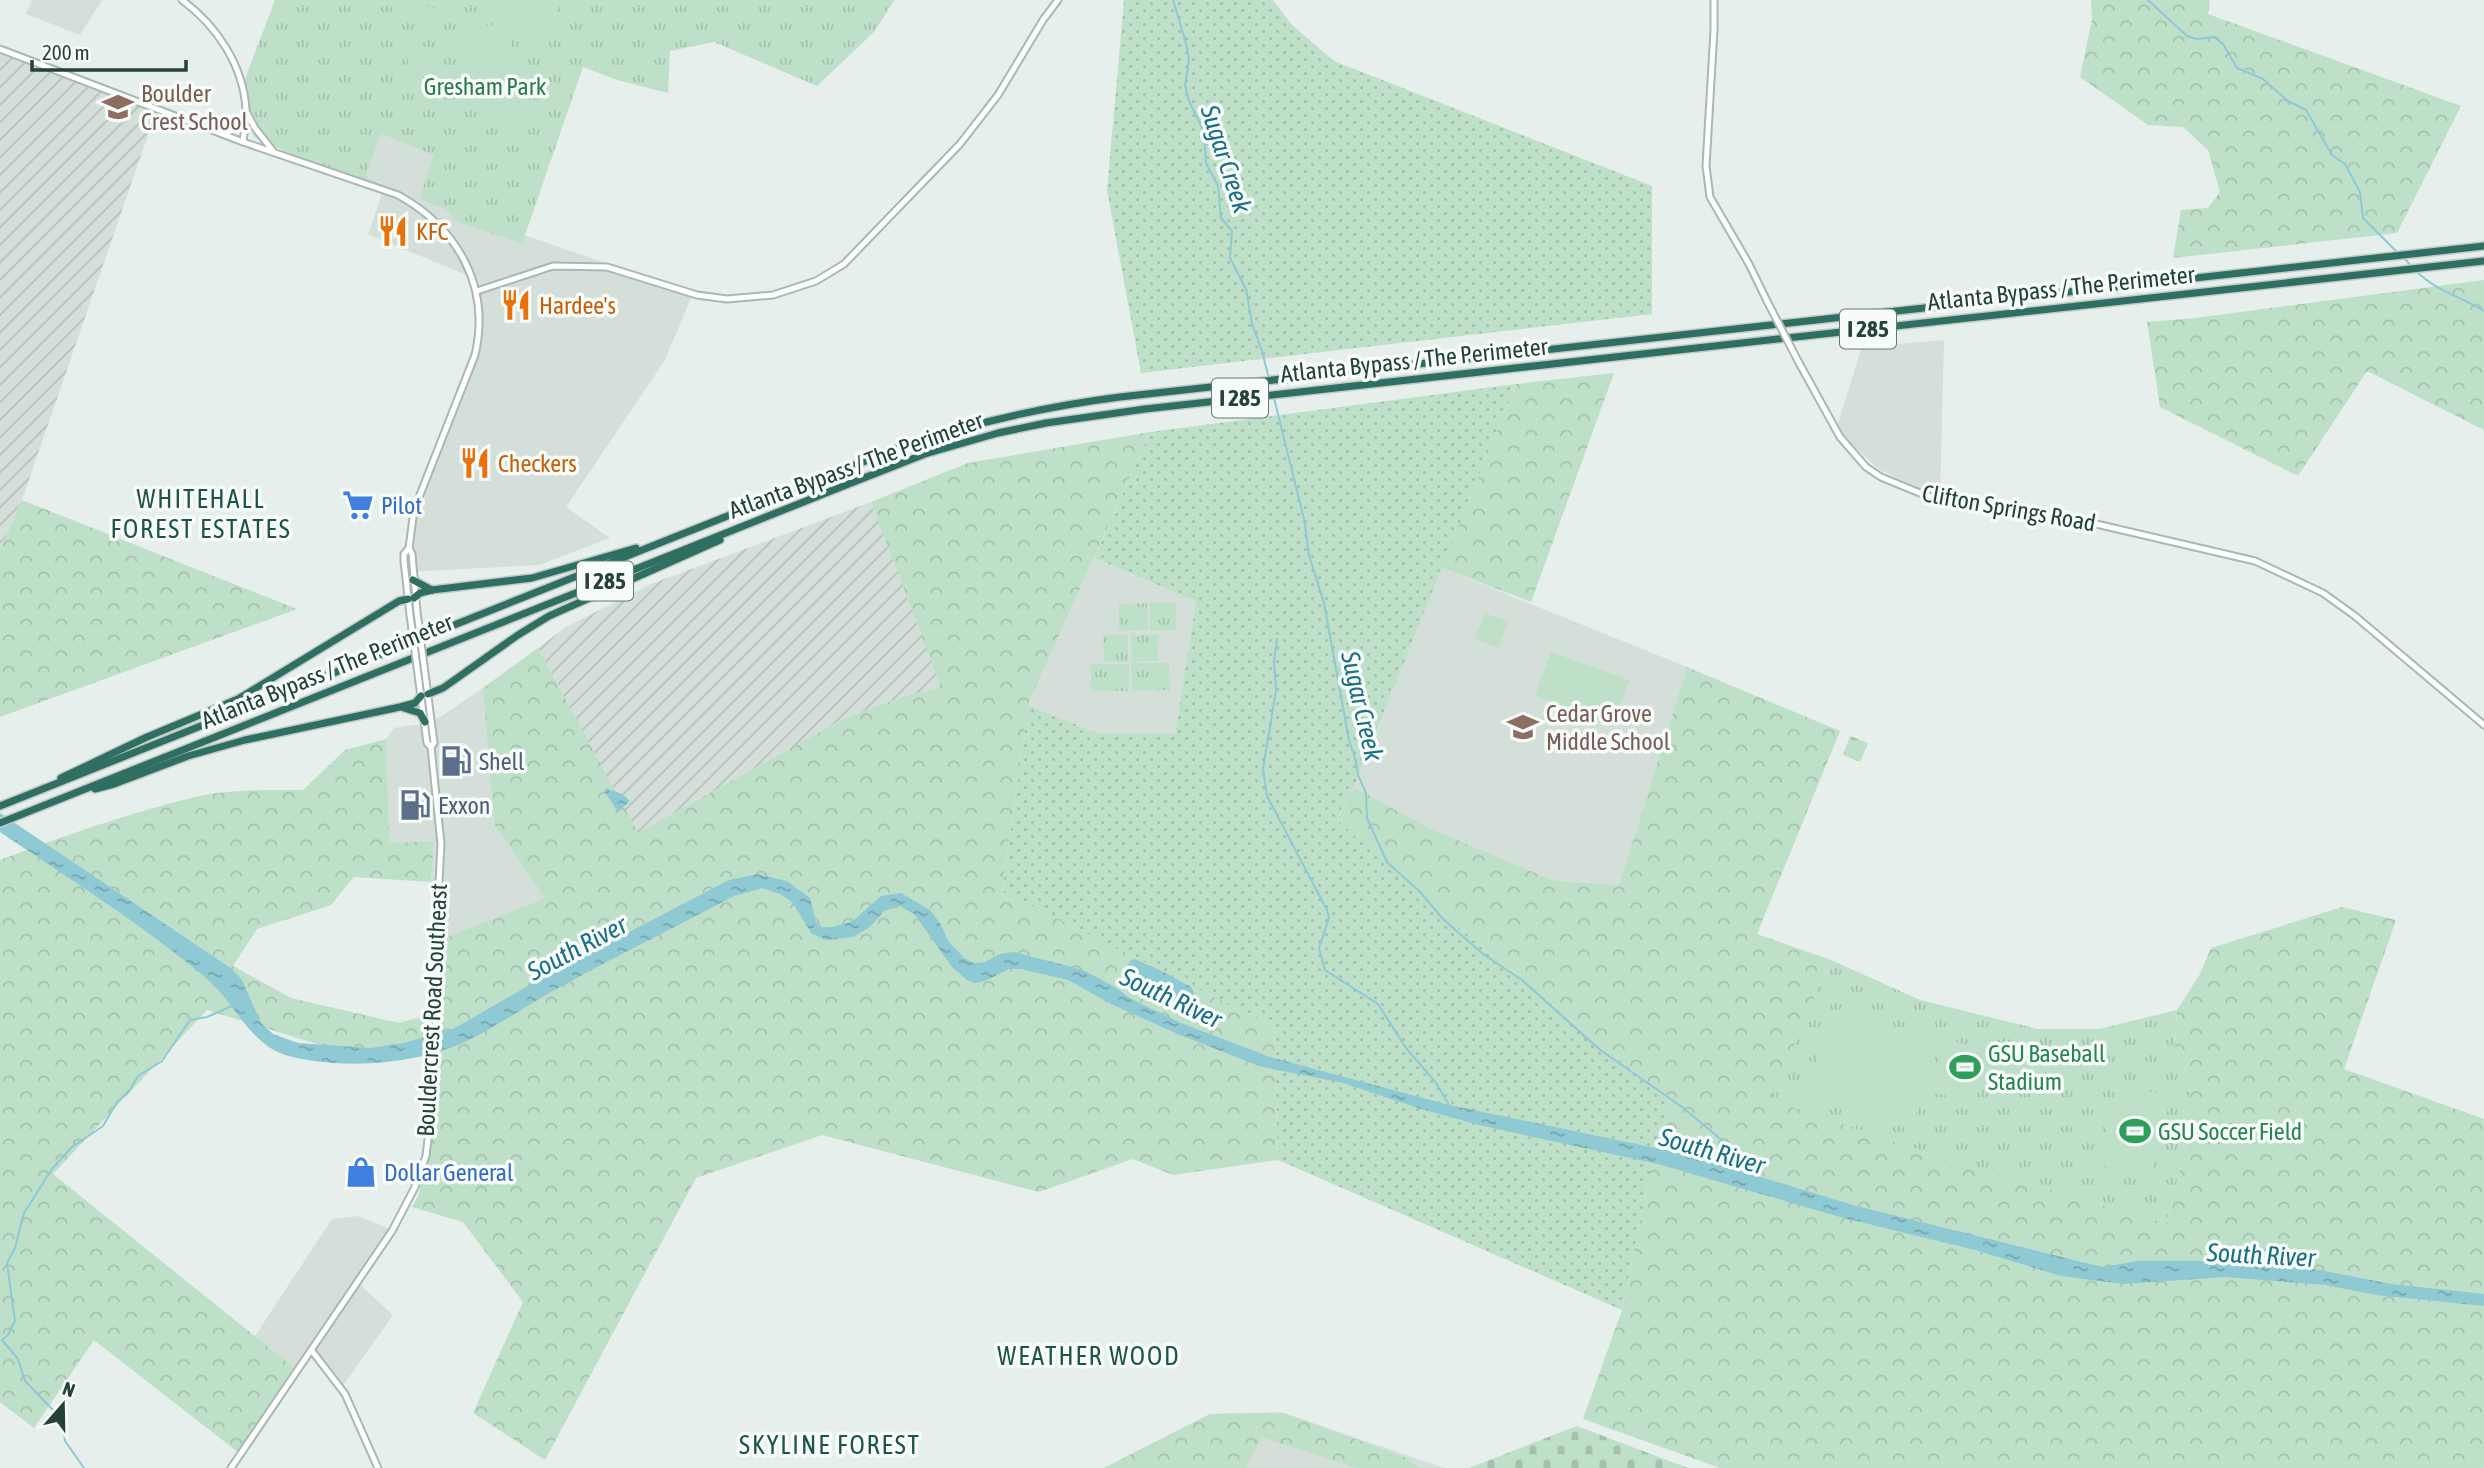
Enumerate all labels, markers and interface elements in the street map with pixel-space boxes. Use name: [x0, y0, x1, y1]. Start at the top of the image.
scale bar: [32, 28, 186, 72]
text: 200 m: [42, 40, 90, 64]
park label: Gresham Park: [424, 73, 547, 100]
place label: Boulder Crest School: [141, 80, 249, 135]
school or university icon: Boulder Crest School: [101, 90, 135, 124]
water label: Sugar Creek: [1194, 100, 1258, 217]
restaurant icon: KFC: [376, 214, 410, 248]
place label: KFC: [416, 218, 448, 245]
street label: Atlanta Bypass / The Perimeter: [1926, 260, 2197, 315]
restaurant icon: Hardee's: [499, 288, 533, 322]
place label: Hardee's: [539, 292, 616, 319]
road number: I 285: [1840, 310, 1896, 348]
street label: Atlanta Bypass / The Perimeter: [1279, 332, 1550, 387]
road number: I 285: [1212, 378, 1268, 418]
street label: Atlanta Bypass / The Perimeter: [725, 406, 988, 524]
restaurant icon: Checkers: [458, 446, 492, 480]
place label: Checkers: [498, 450, 577, 477]
street label: Clifton Springs Road: [1920, 479, 2098, 537]
district label: WHITEHALL FOREST ESTATES: [110, 484, 292, 544]
supermarket icon: Pilot: [341, 488, 375, 522]
place label: Pilot: [381, 492, 422, 519]
road number: I 285: [577, 562, 633, 600]
street label: Atlanta Bypass / The Perimeter: [198, 608, 457, 734]
water label: Sugar Creek: [1335, 647, 1389, 764]
place label: Cedar Grove Middle School: [1546, 700, 1671, 755]
school or university icon: Cedar Grove Middle School: [1506, 710, 1540, 744]
fuel station icon: Shell: [439, 744, 473, 778]
place label: Shell: [479, 748, 525, 775]
fuel station icon: Exxon: [398, 788, 432, 822]
place label: Exxon: [438, 792, 490, 819]
street label: Bouldercrest Road Southeast: [412, 883, 452, 1137]
water label: South River: [521, 909, 633, 987]
water label: South River: [1115, 961, 1228, 1035]
place label: GSU Baseball Stadium: [1988, 1040, 2106, 1095]
sports icon: GSU Baseball Stadium: [1948, 1050, 1982, 1084]
sports icon: GSU Soccer Field: [2118, 1114, 2152, 1148]
place label: GSU Soccer Field: [2158, 1118, 2302, 1145]
water label: South River: [1655, 1121, 1769, 1181]
shop icon: Dollar General: [344, 1155, 378, 1189]
place label: Dollar General: [384, 1159, 514, 1186]
water label: South River: [2205, 1237, 2317, 1273]
district label: WEATHER WOOD: [997, 1341, 1181, 1371]
north arrow: [28, 1370, 98, 1440]
text: N: [60, 1377, 78, 1401]
district label: SKYLINE FOREST: [739, 1430, 921, 1460]

